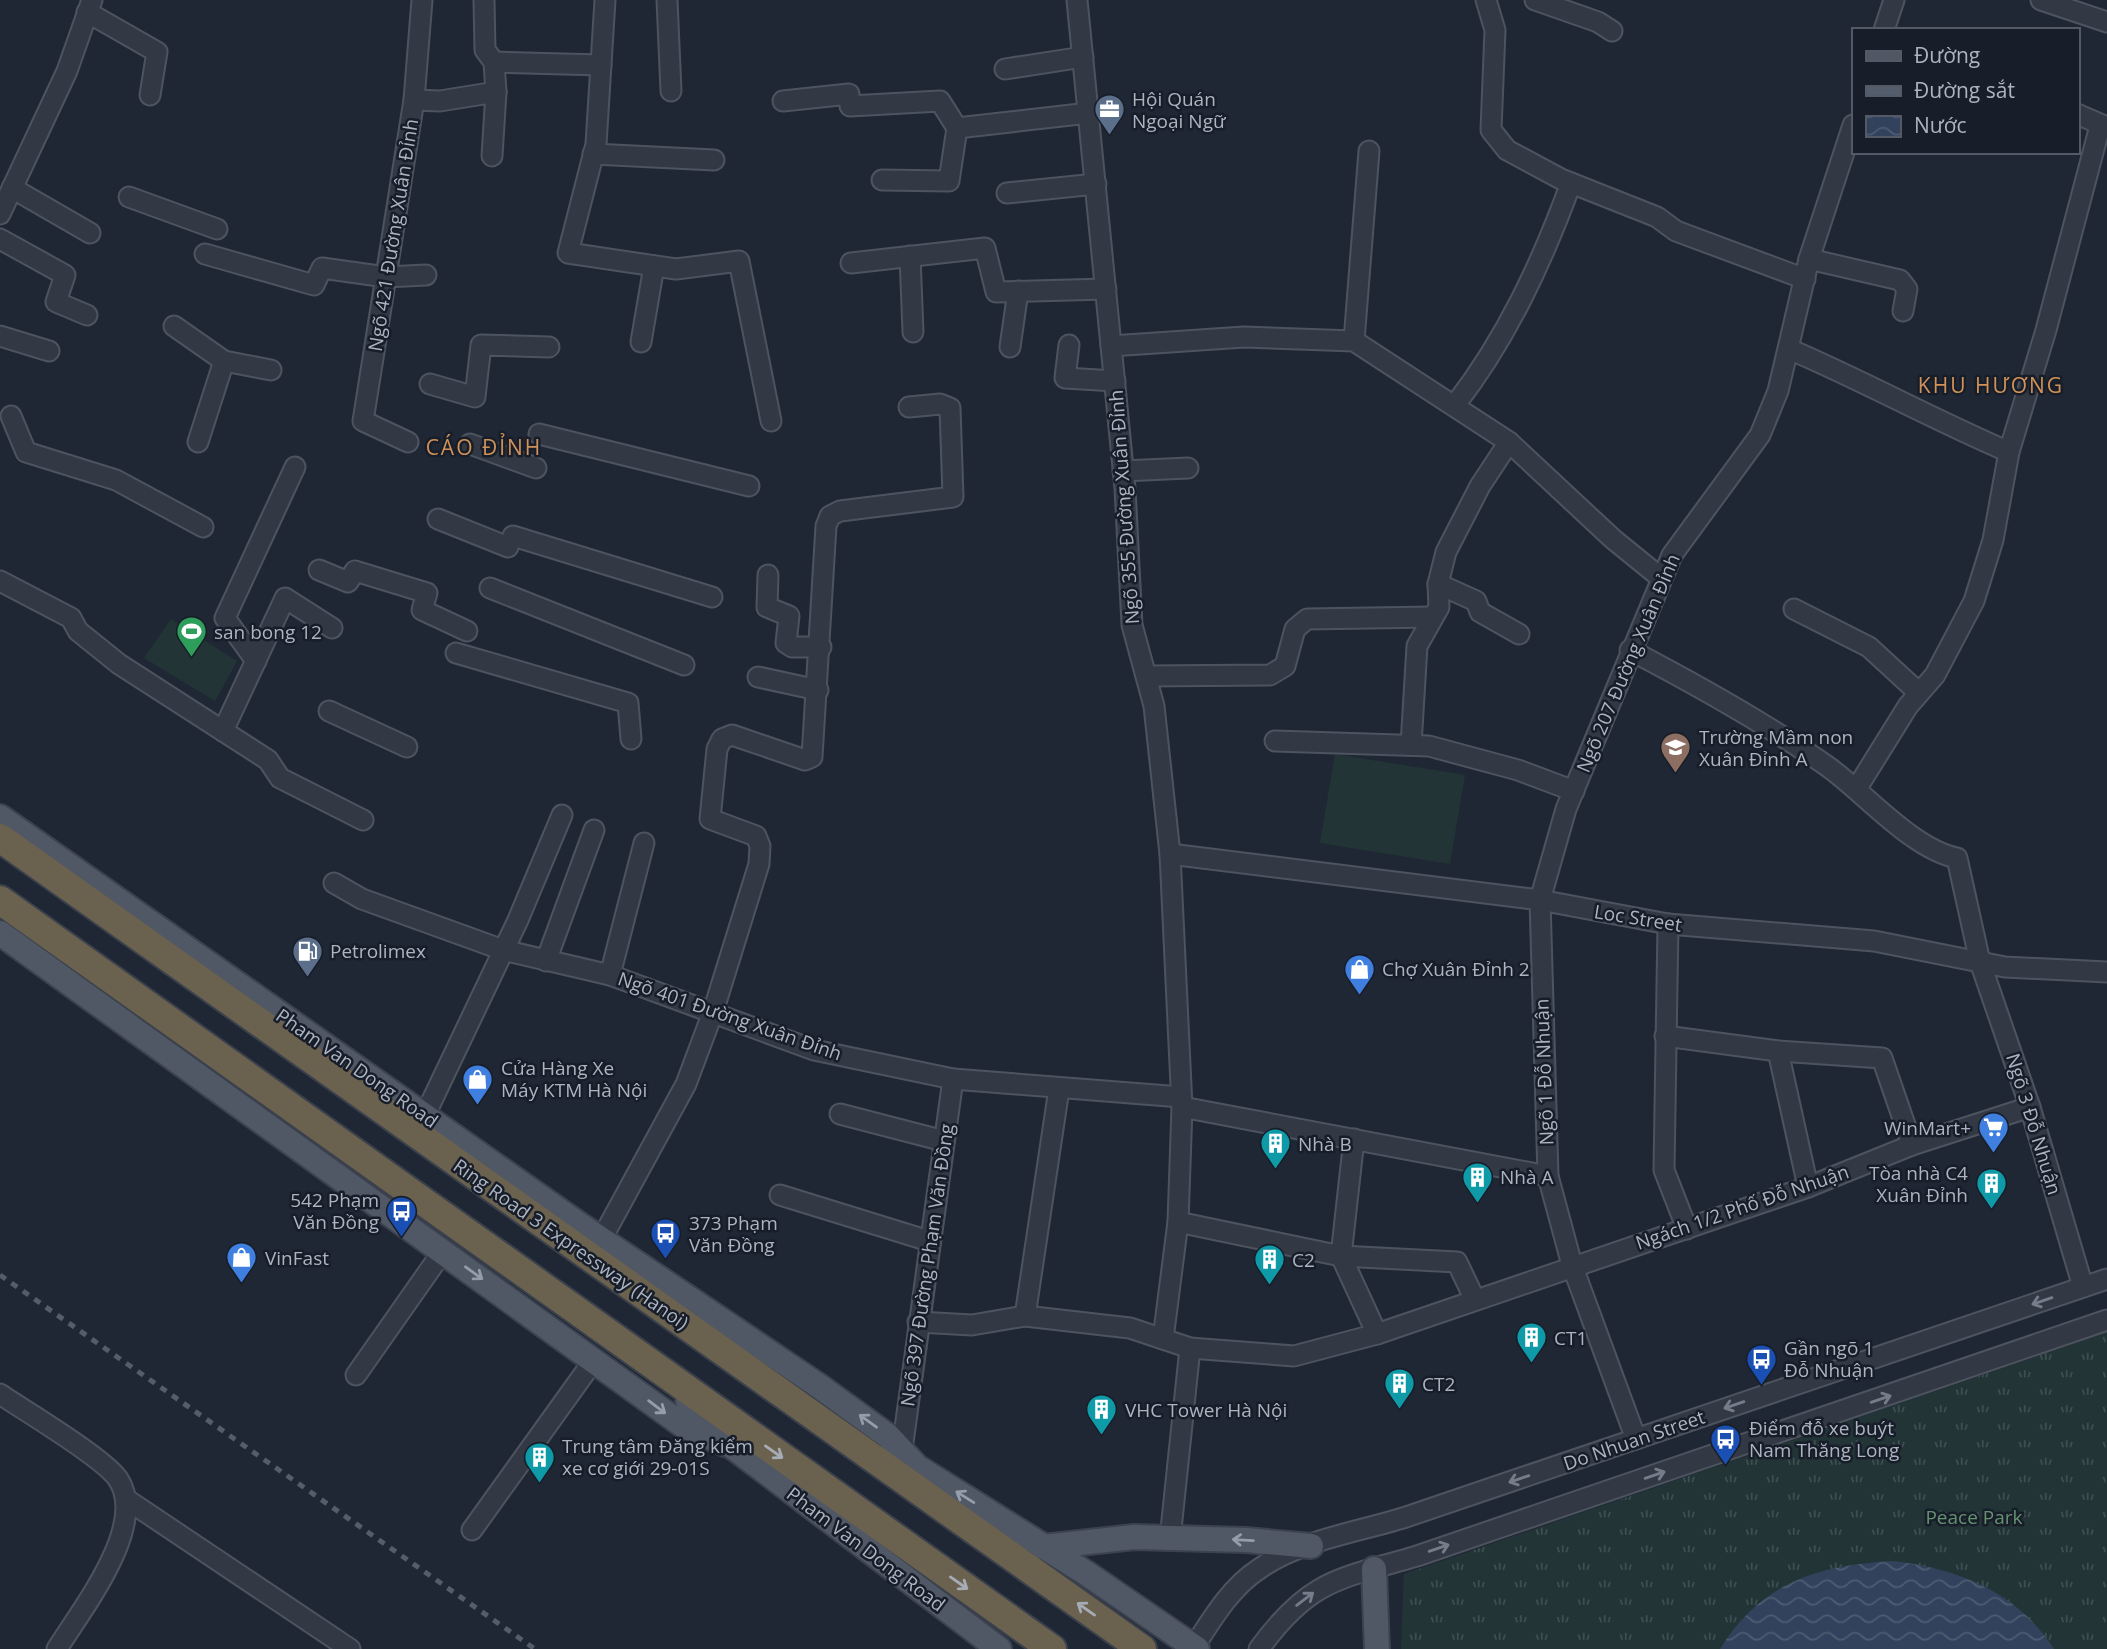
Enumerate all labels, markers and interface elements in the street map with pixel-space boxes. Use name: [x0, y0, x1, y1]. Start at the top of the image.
legend: [1852, 28, 2079, 154]
text: Đường: [1914, 41, 1980, 69]
text: Đường sắt: [1914, 76, 2015, 104]
place label: Hội Quán Ngoại Ngữ: [1132, 86, 1227, 134]
office icon: Hội Quán Ngoại Ngữ: [1092, 93, 1126, 137]
text: Nước: [1914, 111, 1967, 139]
street label: Ngõ 421 Đường Xuân Đỉnh: [362, 117, 424, 353]
district label: KHU HƯƠNG: [1918, 371, 2064, 399]
street label: Ngõ 355 Đường Xuân Đỉnh: [1103, 389, 1145, 625]
district label: CÁO ĐỈNH: [426, 433, 542, 461]
street label: Ngõ 207 Đường Xuân Đỉnh: [1570, 550, 1686, 776]
sports icon: san bong 12: [174, 615, 208, 659]
place label: san bong 12: [214, 619, 322, 645]
place label: Trường Mầm non Xuân Đỉnh A: [1699, 724, 1853, 772]
school or university icon: Trường Mầm non Xuân Đỉnh A: [1659, 731, 1693, 775]
street label: Loc Street: [1592, 898, 1684, 938]
fuel station icon: Petrolimex: [290, 934, 324, 978]
place label: Petrolimex: [330, 938, 426, 964]
shop icon: Chợ Xuân Đỉnh 2: [1342, 952, 1376, 996]
place label: Chợ Xuân Đỉnh 2: [1382, 956, 1530, 982]
street label: Ngõ 401 Đường Xuân Đỉnh: [615, 965, 845, 1067]
street label: Ngõ 1 Đỗ Nhuận: [1528, 998, 1560, 1146]
street label: Pham Van Dong Road: [271, 1002, 443, 1134]
street label: Ngõ 3 Đỗ Nhuận: [2000, 1050, 2068, 1198]
place label: Cửa Hàng Xe Máy KTM Hà Nội: [501, 1055, 647, 1103]
shop icon: Cửa Hàng Xe Máy KTM Hà Nội: [461, 1062, 495, 1106]
supermarket icon: WinMart+: [1977, 1111, 2011, 1155]
place label: WinMart+: [1884, 1115, 1971, 1141]
street label: Ngõ 397 Đường Phạm Văn Đồng: [894, 1122, 960, 1408]
building icon: Nhà B: [1258, 1127, 1292, 1171]
place label: Nhà B: [1298, 1131, 1352, 1157]
street label: Ring Road 3 Expressway (Hanoi): [448, 1153, 694, 1335]
street label: Ngách 1/2 Phố Đỗ Nhuận: [1632, 1158, 1852, 1256]
building icon: Nhà A: [1460, 1160, 1494, 1204]
place label: Tòa nhà C4 Xuân Đỉnh: [1869, 1160, 1968, 1208]
place label: Nhà A: [1500, 1164, 1553, 1190]
building icon: Tòa nhà C4 Xuân Đỉnh: [1974, 1167, 2008, 1211]
place label: 542 Phạm Văn Đồng: [290, 1187, 379, 1235]
bus stop icon: 542 Phạm Văn Đồng: [385, 1194, 419, 1238]
place label: 373 Phạm Văn Đồng: [689, 1210, 778, 1258]
bus stop icon: 373 Phạm Văn Đồng: [649, 1217, 683, 1261]
shop icon: VinFast: [225, 1241, 259, 1285]
building icon: C2: [1252, 1243, 1286, 1287]
place label: VinFast: [265, 1245, 329, 1271]
place label: C2: [1292, 1247, 1315, 1273]
one-way arrow: [464, 1265, 483, 1280]
one-way arrow: [2032, 1296, 2054, 1308]
building icon: CT1: [1514, 1321, 1548, 1365]
place label: CT1: [1554, 1325, 1587, 1351]
place label: Gần ngõ 1 Đỗ Nhuận: [1784, 1335, 1874, 1383]
bus stop icon: Gần ngõ 1 Đỗ Nhuận: [1744, 1342, 1778, 1386]
building icon: CT2: [1382, 1367, 1416, 1411]
place label: CT2: [1422, 1371, 1455, 1397]
one-way arrow: [1869, 1392, 1891, 1404]
building icon: VHC Tower Hà Nội: [1085, 1393, 1119, 1437]
place label: VHC Tower Hà Nội: [1125, 1397, 1287, 1423]
one-way arrow: [648, 1399, 666, 1414]
one-way arrow: [1724, 1400, 1746, 1413]
street label: Do Nhuan Street: [1560, 1404, 1708, 1476]
one-way arrow: [858, 1414, 877, 1429]
place label: Điểm đỗ xe buýt Nam Thăng Long: [1749, 1415, 1899, 1463]
bus stop icon: Điểm đỗ xe buýt Nam Thăng Long: [1709, 1422, 1743, 1466]
place label: Trung tâm Đăng kiểm xe cơ giới 29-01S: [562, 1433, 753, 1481]
building icon: Trung tâm Đăng kiểm xe cơ giới 29-01S: [522, 1440, 556, 1484]
one-way arrow: [764, 1445, 783, 1459]
one-way arrow: [1643, 1468, 1665, 1480]
one-way arrow: [1508, 1473, 1530, 1486]
street label: Pham Van Dong Road: [781, 1481, 951, 1617]
one-way arrow: [955, 1490, 975, 1504]
park label: Peace Park: [1925, 1504, 2023, 1530]
one-way arrow: [1231, 1534, 1254, 1547]
one-way arrow: [1428, 1541, 1450, 1553]
one-way arrow: [949, 1576, 968, 1590]
one-way arrow: [1295, 1591, 1313, 1606]
one-way arrow: [1077, 1602, 1096, 1617]

